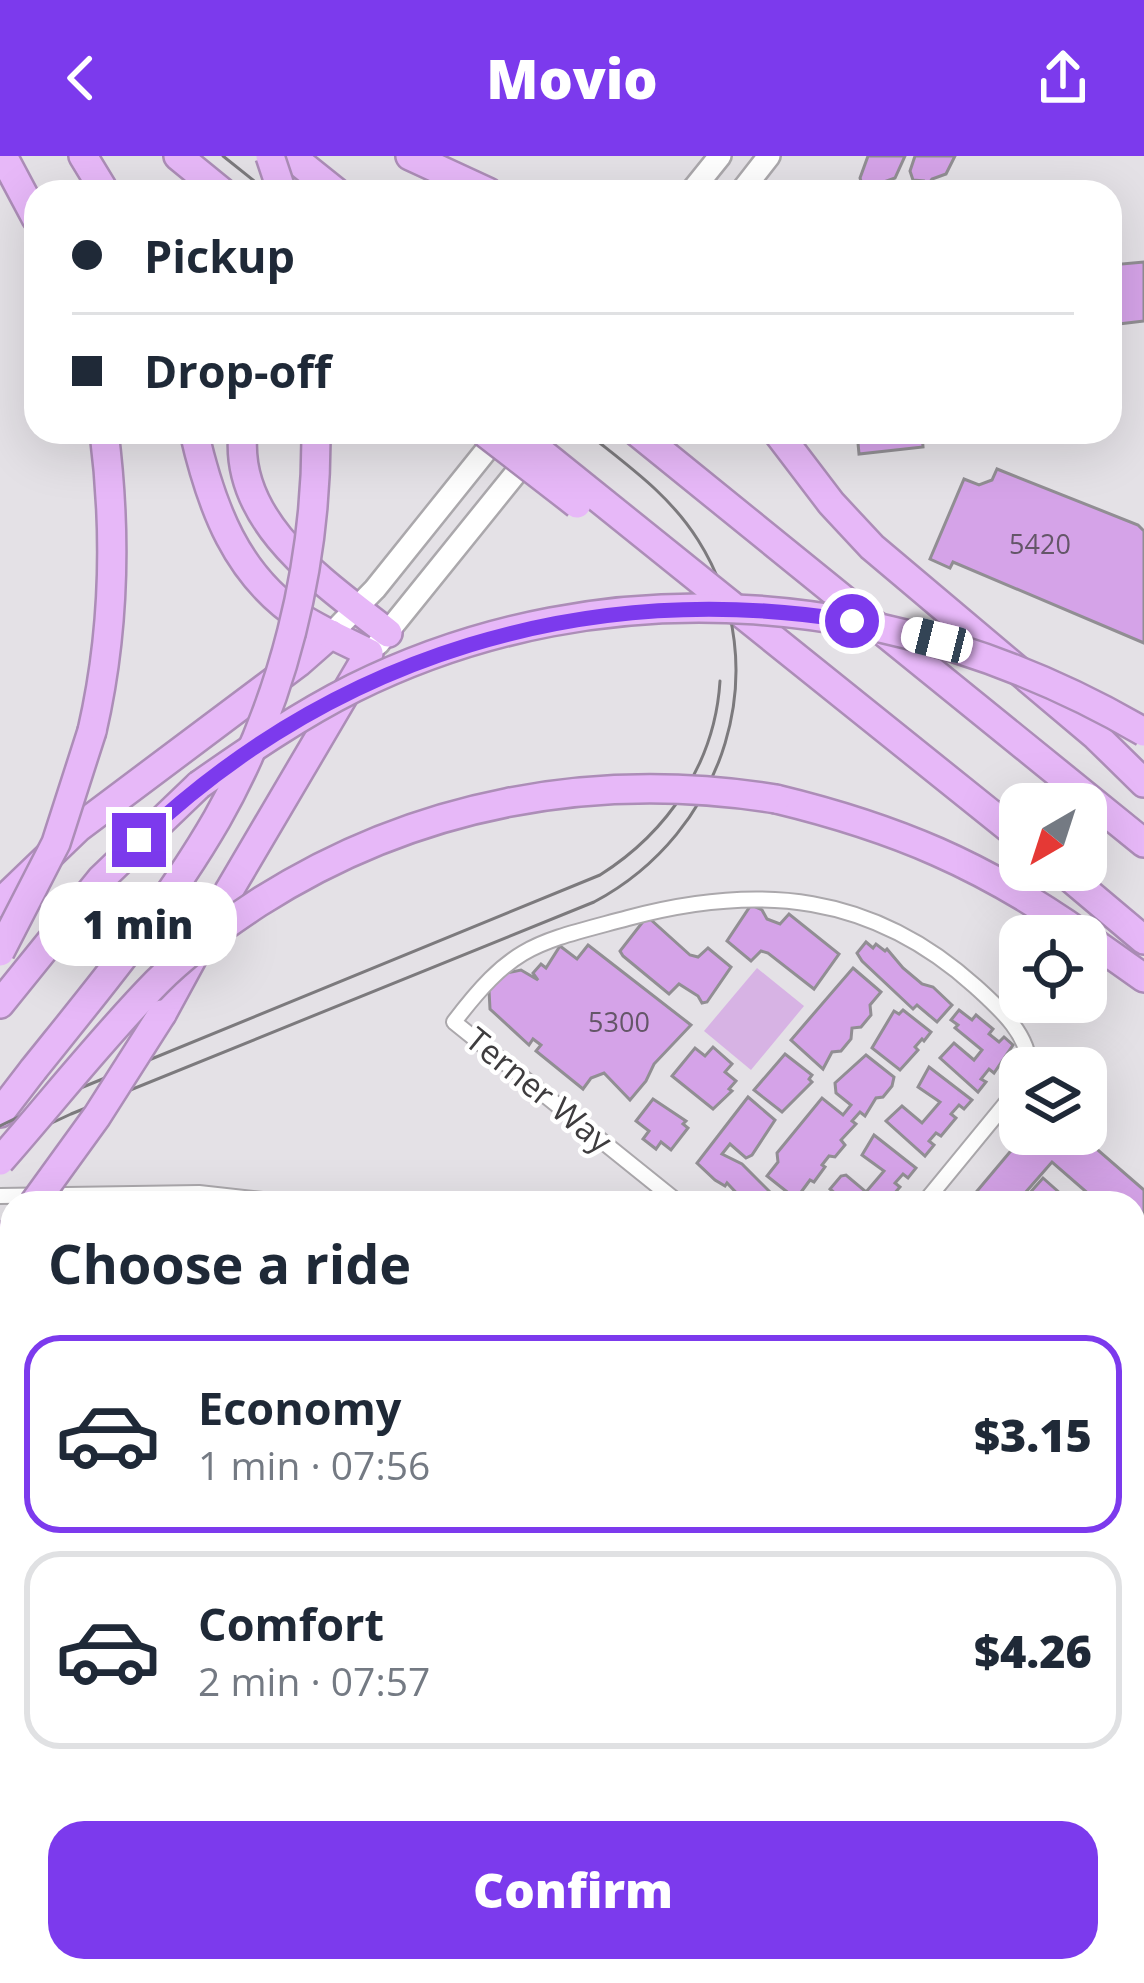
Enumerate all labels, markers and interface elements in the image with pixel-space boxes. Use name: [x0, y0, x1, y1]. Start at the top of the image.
text: Movio: [486, 41, 658, 115]
icon: back: [48, 45, 114, 111]
icon: share: [1030, 45, 1096, 111]
text: Pickup: [144, 225, 295, 286]
text: Drop-off: [144, 340, 331, 401]
house number: 5420: [1009, 525, 1071, 562]
route start: [825, 594, 879, 648]
car: [898, 614, 976, 666]
north arrow: [999, 783, 1107, 891]
map controls: [999, 783, 1107, 1155]
route end: [112, 813, 166, 867]
callout: 1 min: [40, 882, 238, 966]
text: 1 min: [83, 897, 193, 950]
button: locate: [999, 915, 1107, 1023]
house number: 5300: [588, 1003, 650, 1040]
street label: Terner Way: [457, 1017, 622, 1163]
button: layers: [999, 1047, 1107, 1155]
text: Choose a ride: [48, 1226, 411, 1300]
text: Economy: [198, 1377, 401, 1438]
icon: car: [54, 1380, 162, 1488]
text: $3.15: [974, 1404, 1092, 1465]
text: 1 min · 07:56: [198, 1438, 430, 1491]
text: Comfort: [198, 1593, 384, 1654]
icon: car: [54, 1596, 162, 1704]
text: $4.26: [974, 1620, 1092, 1681]
text: 2 min · 07:57: [198, 1654, 430, 1707]
button: Confirm: [48, 1821, 1098, 1959]

